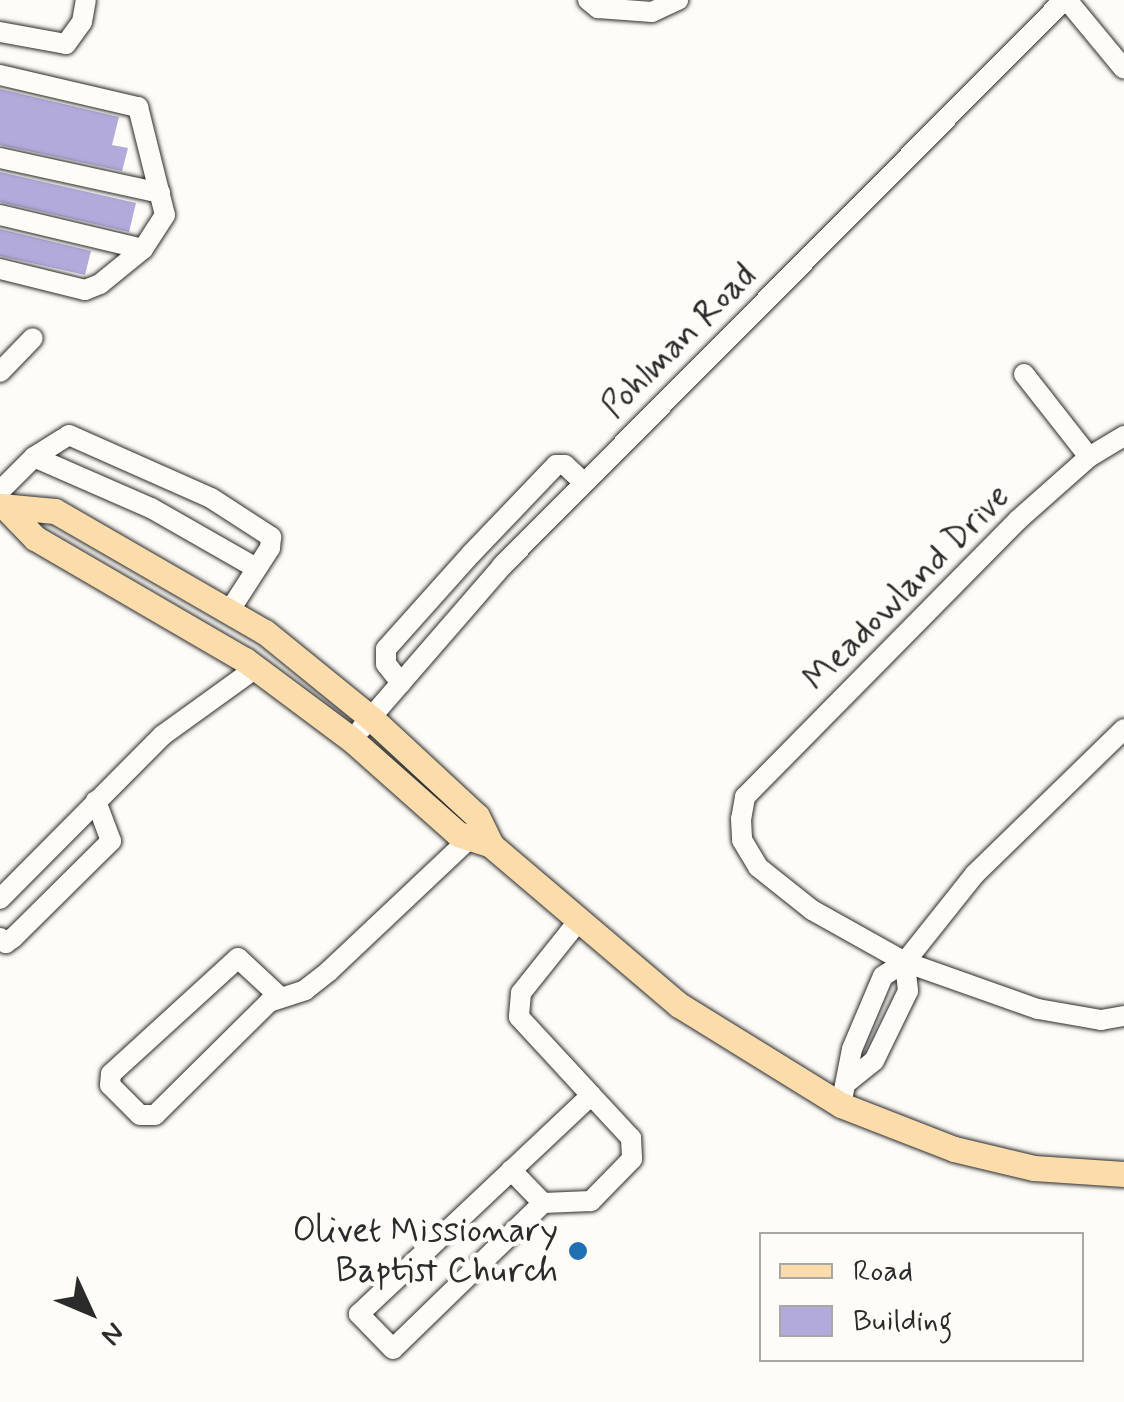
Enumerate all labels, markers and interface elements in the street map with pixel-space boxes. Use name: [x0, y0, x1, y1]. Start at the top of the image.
street label: Pohlman Road: [593, 255, 765, 427]
street label: Meadowland Drive: [795, 476, 1019, 700]
place label: Olivet Missionary Baptist Church: [303, 1210, 558, 1292]
legend: [759, 1232, 1084, 1362]
marker: Olivet Missionary Baptist Church: [567, 1240, 589, 1262]
text: Road: [853, 1252, 913, 1291]
north arrow: [40, 1262, 140, 1362]
text: Building: [853, 1302, 952, 1341]
text: N: [92, 1314, 132, 1353]

